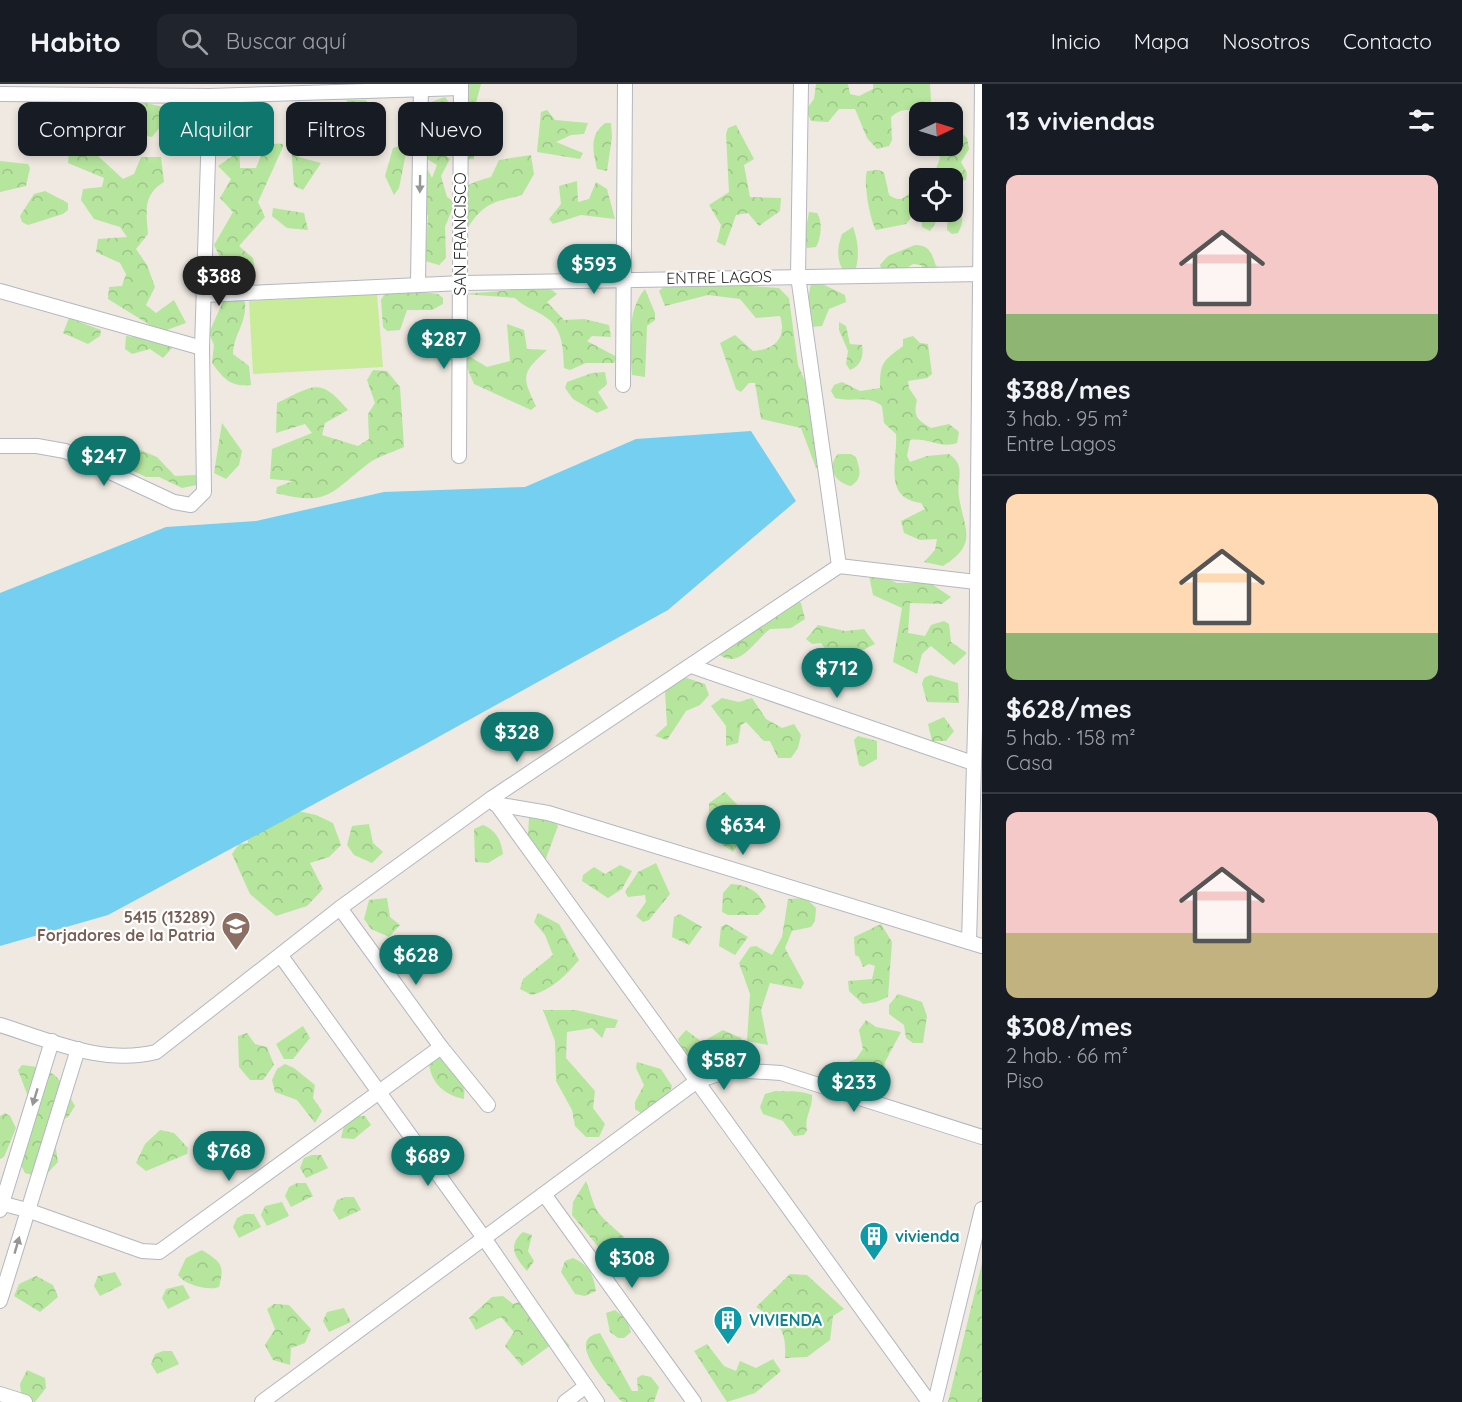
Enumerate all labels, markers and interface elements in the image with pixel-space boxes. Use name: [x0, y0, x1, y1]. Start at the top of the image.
search box: [157, 14, 577, 68]
text: Habito: [30, 24, 121, 59]
icon: search: [178, 25, 211, 58]
text: Buscar aquí: [226, 27, 346, 55]
text: Inicio: [1051, 28, 1101, 54]
text: Mapa: [1134, 28, 1189, 54]
text: Nosotros: [1222, 28, 1310, 54]
text: Contacto: [1343, 28, 1432, 54]
chip: Comprar: [18, 102, 147, 156]
chip: Alquilar: [159, 102, 274, 156]
chip: Filtros: [286, 102, 386, 156]
chip: Nuevo: [398, 102, 503, 156]
north arrow: [909, 102, 963, 156]
map controls: [909, 102, 963, 222]
text: 13 viviendas: [1006, 104, 1155, 137]
icon: filters: [1405, 104, 1438, 137]
button: locate: [909, 168, 963, 222]
street label: SAN FRANCISCO: [450, 172, 470, 296]
one-way arrow: [415, 175, 425, 194]
icon: home: [1168, 214, 1276, 322]
pin: $593: [558, 244, 630, 295]
text: $593: [571, 251, 617, 276]
pin: $388: [183, 256, 255, 307]
text: $388: [197, 263, 241, 288]
street label: ENTRE LAGOS: [666, 266, 772, 288]
pin: $287: [408, 319, 480, 370]
text: $287: [421, 326, 467, 351]
text: $388/mes: [1006, 373, 1131, 406]
text: 3 hab. · 95 m²: [1006, 406, 1128, 431]
text: Entre Lagos: [1006, 431, 1116, 456]
pin: $247: [68, 436, 140, 487]
text: $247: [81, 443, 127, 468]
icon: home: [1168, 533, 1276, 641]
pin: $712: [801, 648, 873, 699]
text: $712: [816, 655, 858, 680]
text: $628/mes: [1006, 692, 1132, 725]
pin: $328: [481, 712, 553, 763]
text: $328: [494, 719, 540, 744]
text: 5 hab. · 158 m²: [1006, 725, 1136, 750]
text: Casa: [1006, 750, 1053, 775]
pin: $634: [707, 805, 779, 856]
text: $634: [720, 812, 766, 837]
icon: home: [1168, 851, 1276, 959]
place label: 5415 (13289) Forjadores de la Patria: [37, 907, 215, 945]
school or university icon: 5415 (13289) Forjadores de la Patria: [220, 910, 252, 952]
pin: $628: [380, 935, 452, 986]
text: $628: [393, 942, 439, 967]
text: $308/mes: [1006, 1010, 1132, 1043]
pin: $587: [688, 1040, 760, 1091]
text: 2 hab. · 66 m²: [1006, 1043, 1128, 1068]
text: $587: [701, 1047, 747, 1072]
pin: $233: [818, 1062, 890, 1113]
text: Piso: [1006, 1068, 1044, 1093]
text: $233: [832, 1069, 876, 1094]
one-way arrow: [30, 1088, 39, 1106]
pin: $768: [193, 1131, 265, 1182]
pin: $689: [392, 1136, 464, 1187]
text: $768: [207, 1138, 251, 1163]
text: $689: [405, 1143, 451, 1168]
building icon: vivienda: [858, 1220, 890, 1262]
place label: vivienda: [895, 1226, 960, 1246]
one-way arrow: [13, 1236, 22, 1254]
pin: $308: [596, 1238, 668, 1289]
text: $308: [609, 1245, 655, 1270]
building icon: VIVIENDA: [712, 1304, 744, 1346]
place label: VIVIENDA: [749, 1310, 823, 1330]

